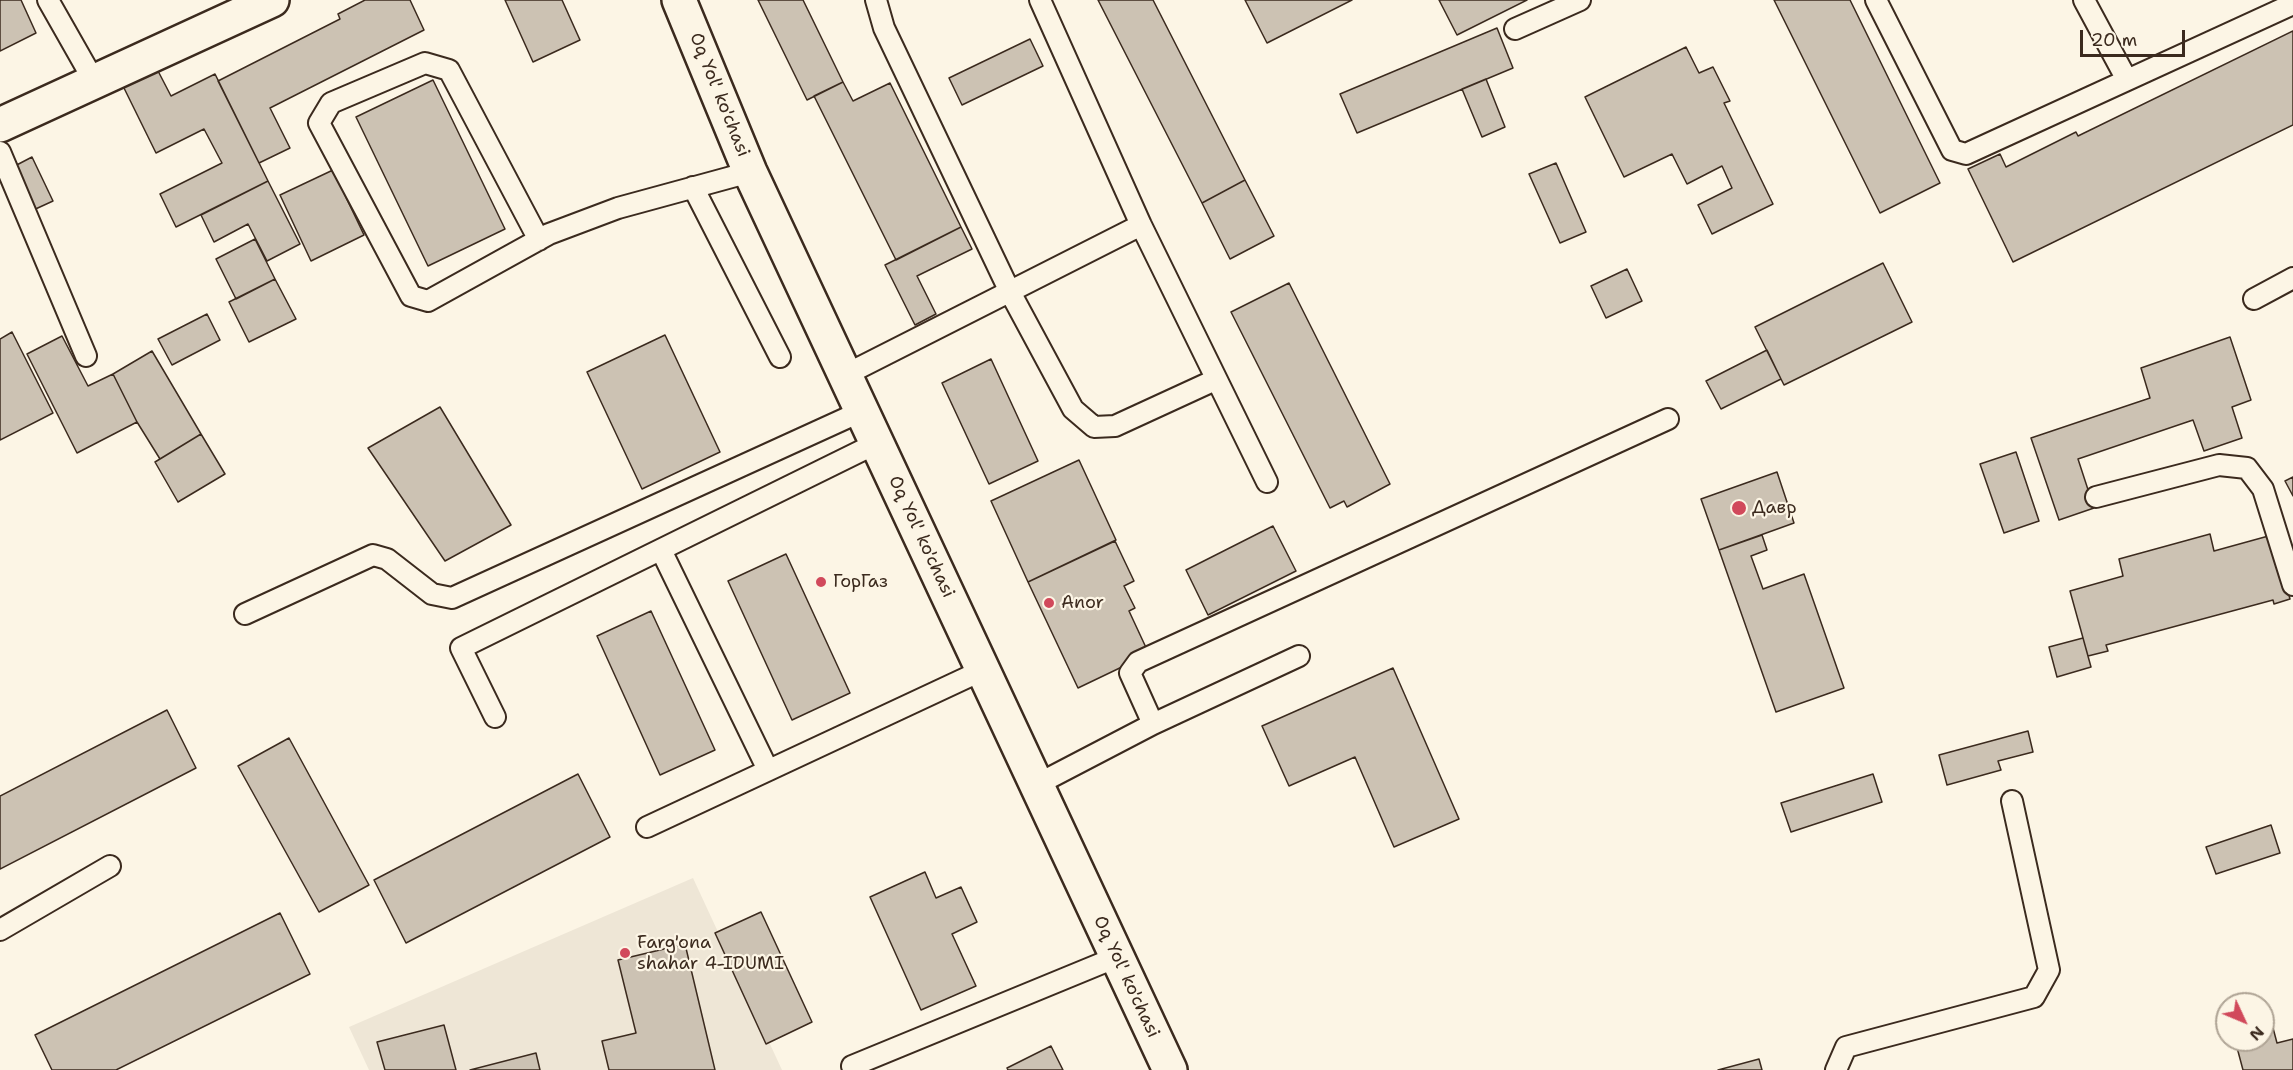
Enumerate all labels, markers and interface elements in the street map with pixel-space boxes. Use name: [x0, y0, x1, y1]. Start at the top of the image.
scale bar: [2083, 18, 2188, 56]
text: 20 m: [2091, 28, 2137, 52]
street label: Oq Yol' ko'chasi: [684, 30, 754, 160]
street label: Oq Yol' ko'chasi: [883, 473, 959, 601]
place label: Давр: [1752, 497, 1797, 519]
marker: Давр: [1730, 499, 1748, 517]
place label: ГорГаз: [833, 571, 888, 593]
marker: ГорГаз: [814, 575, 828, 589]
place label: Anor: [1061, 592, 1104, 614]
marker: Anor: [1042, 596, 1056, 610]
street label: Oq Yol' ko'chasi: [1088, 913, 1164, 1041]
place label: Farg'ona shahar 4-IDUMI: [637, 932, 784, 974]
marker: Farg'ona shahar 4-IDUMI: [618, 946, 632, 960]
north arrow: [2215, 992, 2275, 1052]
text: N: [2245, 1022, 2269, 1045]

